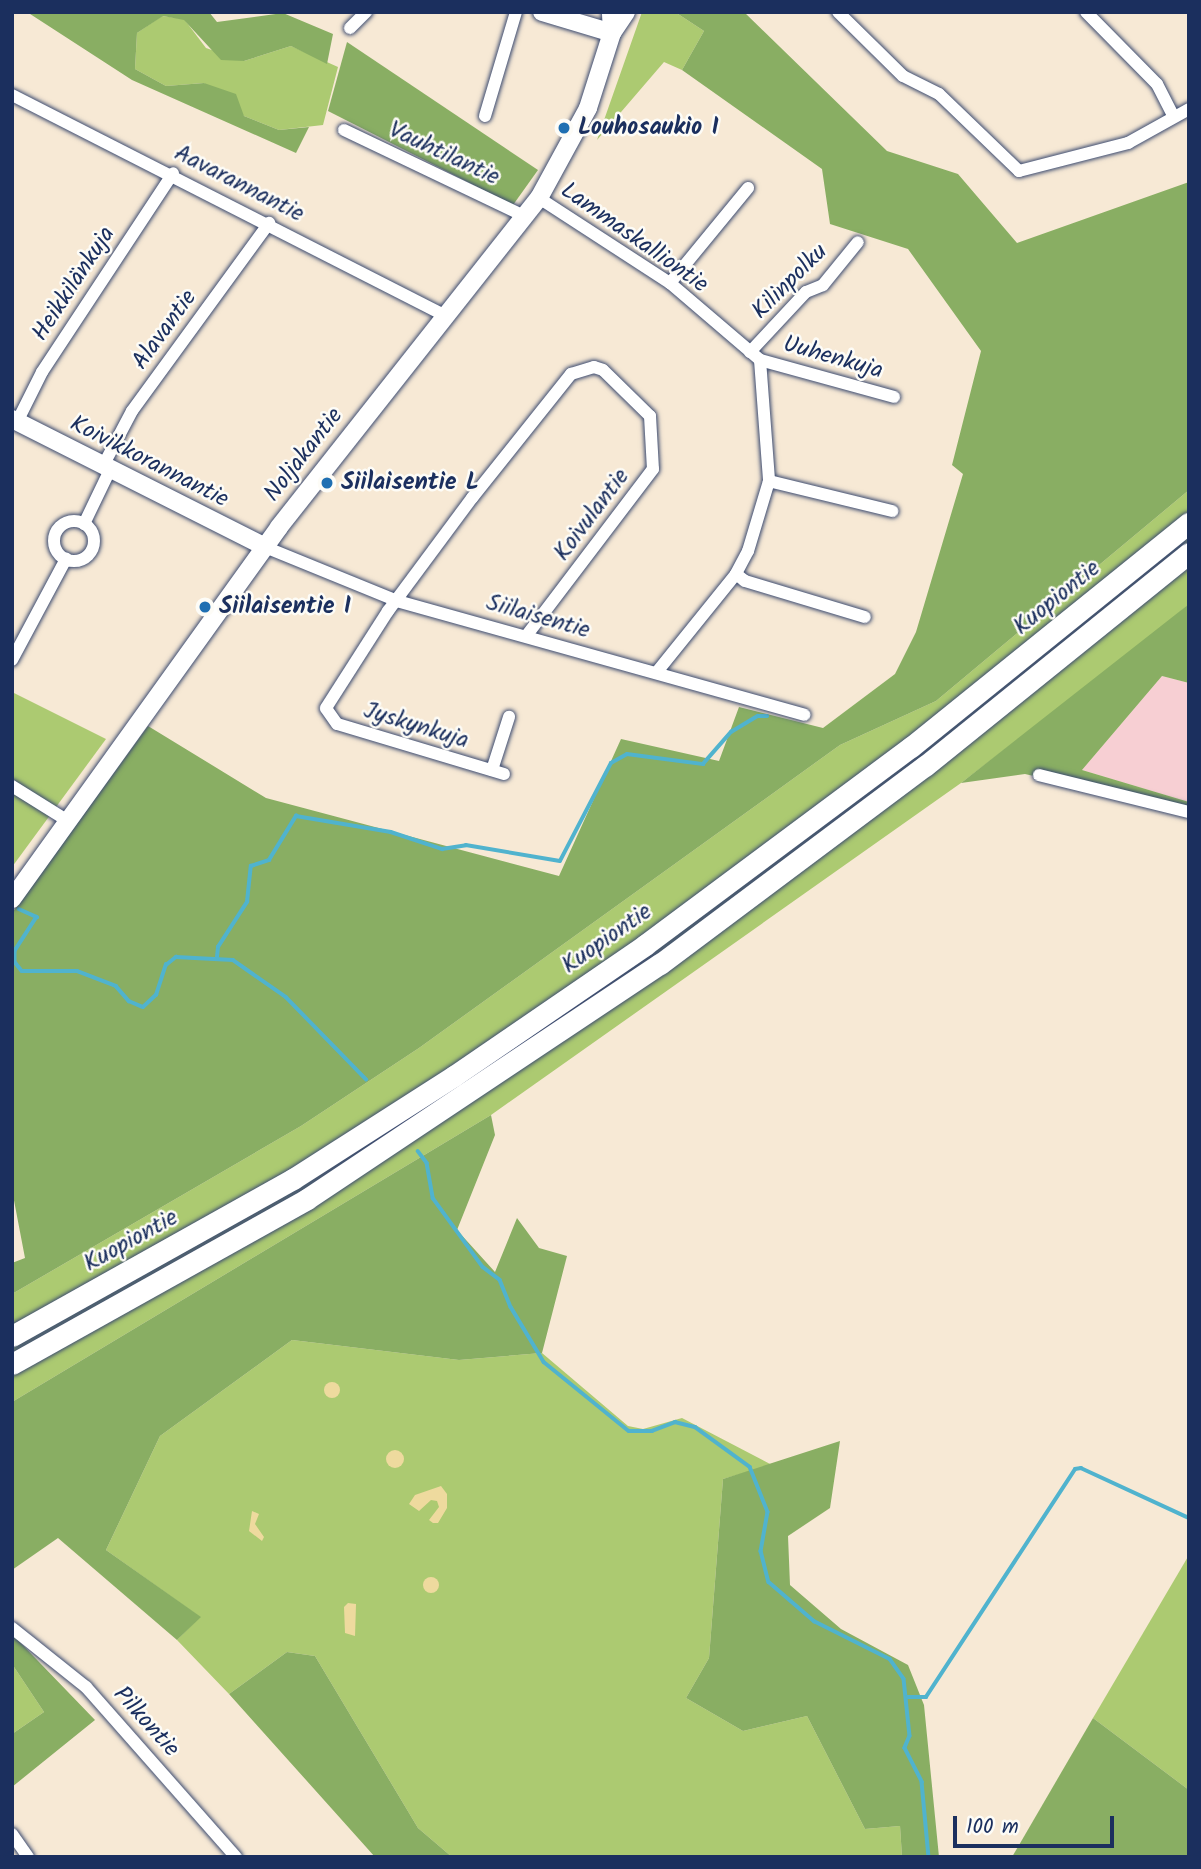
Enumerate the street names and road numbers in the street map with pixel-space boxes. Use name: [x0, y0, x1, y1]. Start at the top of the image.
street label: Vauhtilantie: [384, 116, 504, 192]
street label: Aavarannantie: [169, 139, 309, 229]
street label: Lammaskalliontie: [555, 176, 713, 300]
street label: Heikkilänkuja: [26, 221, 122, 347]
street label: Kilinpolku: [746, 238, 834, 326]
street label: Alavantie: [126, 284, 204, 376]
street label: Uuhenkuja: [780, 330, 886, 386]
street label: Noljakantie: [258, 402, 350, 508]
street label: Koivikkorannantie: [65, 410, 233, 514]
street label: Koivulantie: [548, 463, 636, 567]
street label: Kuopiontie: [1008, 554, 1106, 642]
street label: Siilaisentie: [483, 588, 593, 646]
street label: Jyskynkuja: [360, 696, 472, 756]
street label: Kuopiontie: [556, 898, 658, 980]
street label: Kuopiontie: [79, 1203, 183, 1279]
street label: Pilkontie: [107, 1681, 185, 1763]

